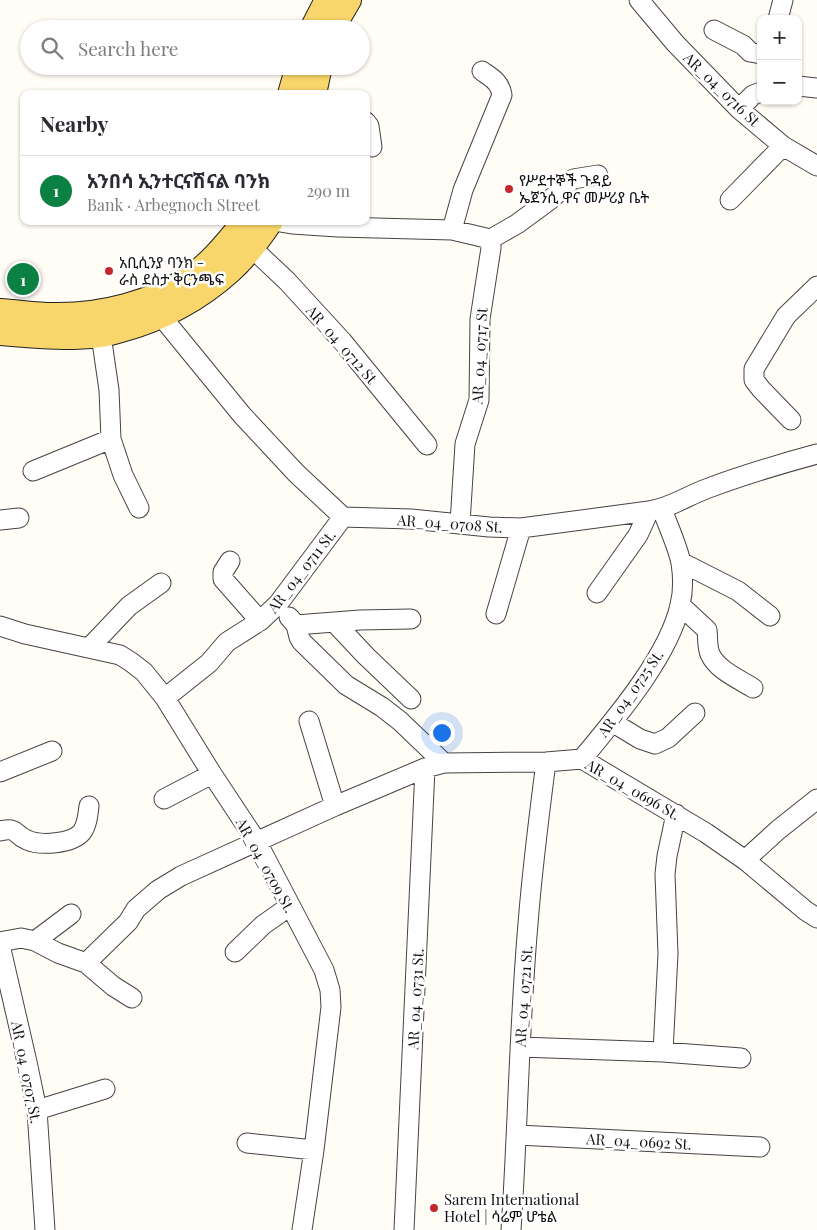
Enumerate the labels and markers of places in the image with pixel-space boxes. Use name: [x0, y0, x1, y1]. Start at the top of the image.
place label: የሥደተኞች ጉዳይ ኤጀንሲ ዋና መሥሪያ ቤት: [519, 170, 649, 207]
marker: የሥደተኞች ጉዳይ ኤጀንሲ ዋና መሥሪያ ቤት: [503, 183, 515, 195]
place label: አቢሲንያ ባንክ - ራስ ደስታ ቅርንጫፍ: [119, 252, 224, 289]
pin: 1: [7, 260, 39, 298]
marker: አቢሲንያ ባንክ - ራስ ደስታ ቅርንጫፍ: [103, 265, 115, 277]
place label: Sarem International Hotel | ሳሬም ሆቴል: [444, 1189, 579, 1226]
marker: Sarem International Hotel | ሳሬም ሆቴል: [428, 1202, 440, 1214]

